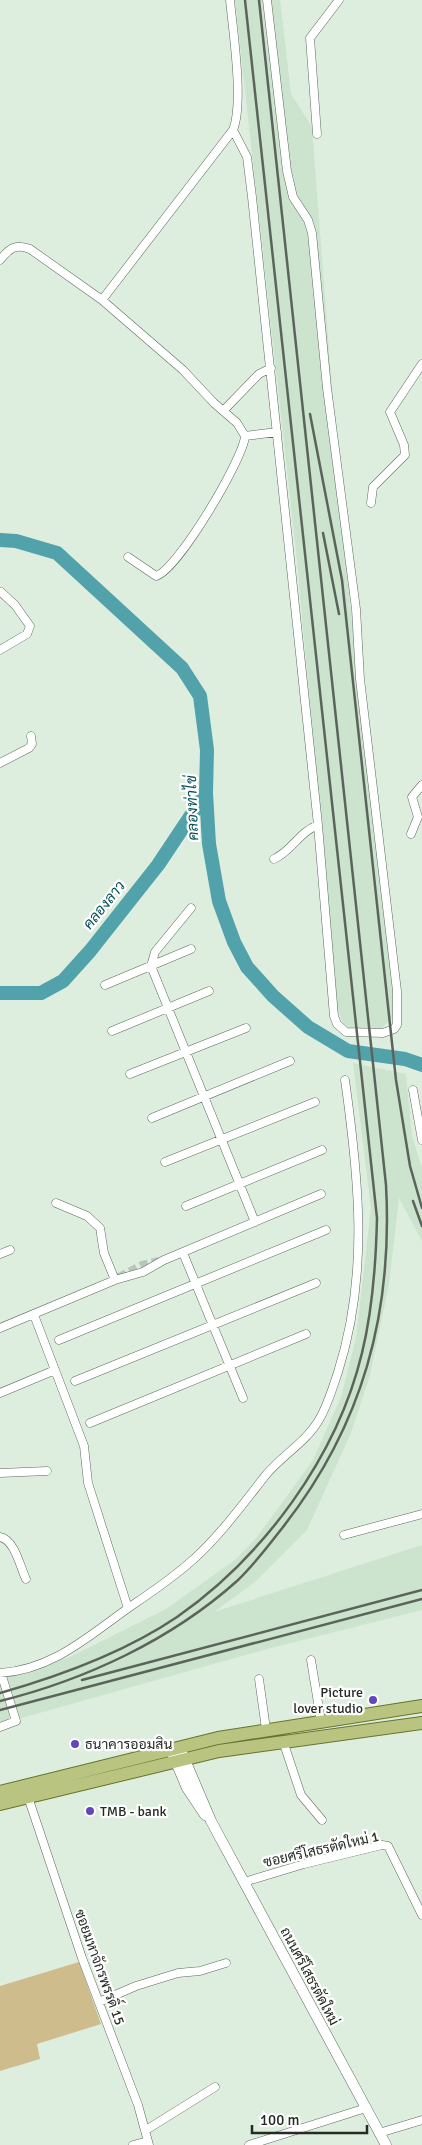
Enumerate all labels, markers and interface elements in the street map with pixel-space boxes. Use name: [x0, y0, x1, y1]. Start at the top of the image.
water label: คลองท่าไข่: [181, 774, 202, 841]
water label: คลองลาว: [79, 877, 129, 933]
place label: Picture lover studio: [293, 1684, 363, 1717]
marker: Picture lover studio: [367, 1694, 379, 1706]
place label: ธนาคารออมสิน: [85, 1736, 172, 1753]
marker: ธนาคารออมสิน: [69, 1738, 81, 1750]
place label: TMB - bank: [100, 1803, 167, 1820]
marker: TMB - bank: [84, 1805, 96, 1817]
street label: ซอยศรีโสธรตัดใหม่ 1: [261, 1827, 381, 1871]
street label: ซอยมหาจักรพรรดิ์ 15: [71, 1906, 132, 2027]
street label: ถนนศรีโสธรตัดใหม่: [277, 1924, 343, 2028]
scale bar: [252, 2102, 367, 2134]
text: 100 m: [260, 2111, 300, 2129]

